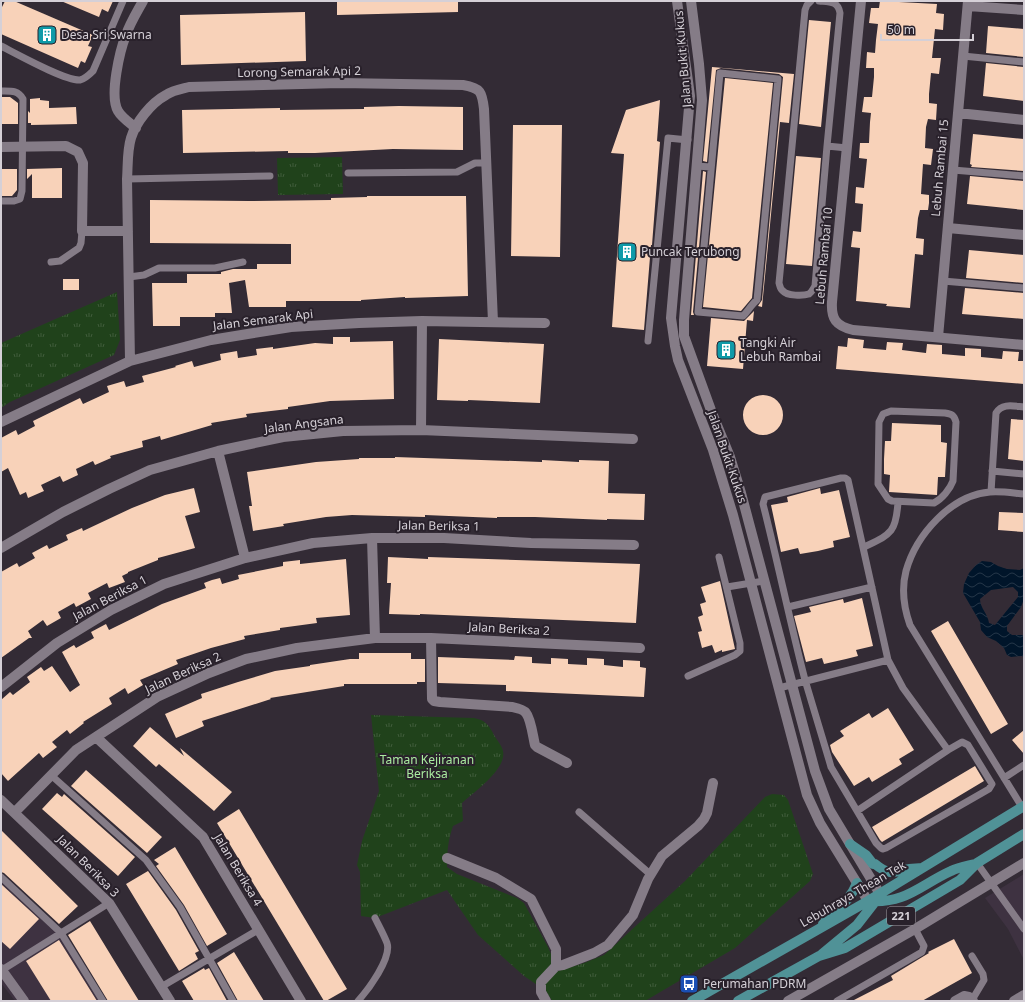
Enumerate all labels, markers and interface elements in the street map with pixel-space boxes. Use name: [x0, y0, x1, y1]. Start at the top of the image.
street label: Jalan Bukit Kukus: [670, 10, 695, 109]
scale bar: [881, 16, 973, 42]
text: 50 m: [887, 21, 915, 38]
building icon: Desa Sri Swarna: [36, 24, 58, 46]
place label: Desa Sri Swarna: [61, 26, 152, 43]
street label: Lorong Semarak Api 2: [237, 62, 361, 81]
street label: Lebuh Rambai 15: [927, 118, 952, 217]
street label: Lebuh Rambai 10: [811, 206, 836, 305]
building icon: Puncak Terubong: [616, 241, 638, 263]
place label: Puncak Terubong: [641, 243, 740, 260]
street label: Jalan Semarak Api: [211, 305, 314, 334]
place label: Tangki Air Lebuh Rambai: [740, 334, 821, 365]
building icon: Tangki Air Lebuh Rambai: [715, 339, 737, 361]
street label: Jalan Bukit Kukus: [703, 407, 751, 506]
street label: Jalan Angsana: [262, 410, 344, 437]
street label: Jalan Beriksa 1: [397, 516, 480, 535]
street label: Jalan Beriksa 1: [69, 571, 150, 625]
street label: Jalan Beriksa 2: [467, 618, 550, 639]
street label: Jalan Beriksa 2: [141, 647, 224, 698]
park label: Taman Kejiranan Beriksa: [380, 751, 474, 782]
street label: Jalan Beriksa 4: [210, 829, 267, 909]
street label: Jalan Beriksa 3: [53, 830, 123, 901]
street label: Lebuhraya Thean Tek: [797, 856, 909, 931]
road number: 221: [887, 907, 915, 925]
bus stop icon: Perumahan PDRM: [678, 973, 700, 995]
place label: Perumahan PDRM: [703, 975, 806, 992]

